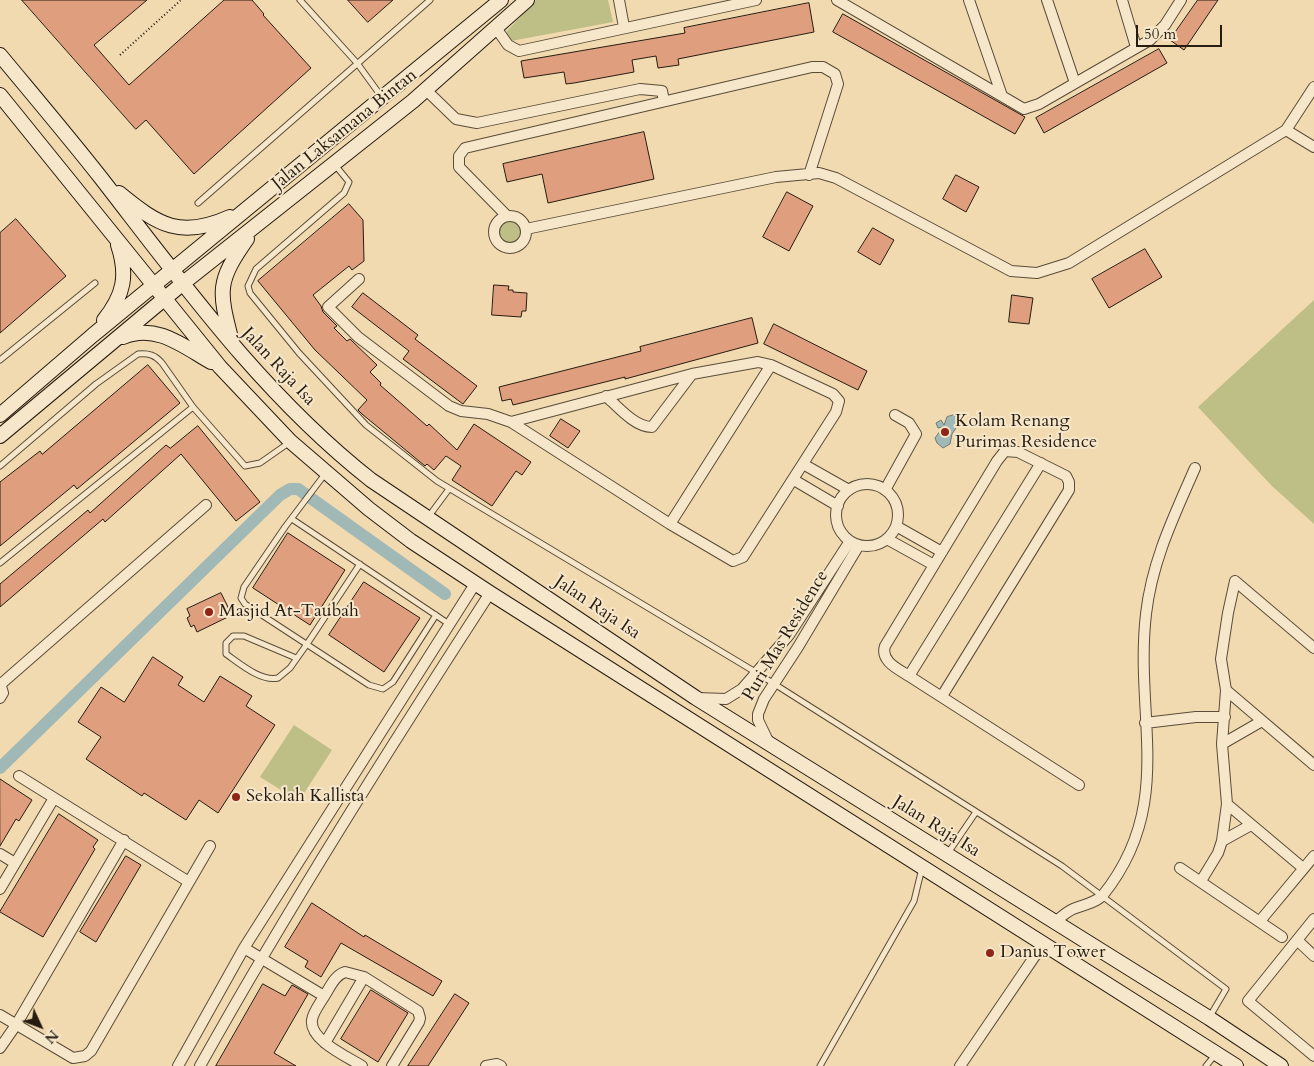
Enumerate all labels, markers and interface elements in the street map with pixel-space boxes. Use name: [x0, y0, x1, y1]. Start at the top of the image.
scale bar: [1139, 15, 1225, 47]
text: 50 m: [1144, 24, 1176, 44]
street label: Jalan Laksamana Bintan: [268, 65, 422, 195]
street label: Jalan Raja Isa: [236, 323, 320, 411]
place label: Kolam Renang Purimas Residence: [955, 411, 1097, 454]
marker: Kolam Renang Purimas Residence: [939, 426, 951, 438]
street label: Puri Mas Residence: [738, 567, 834, 705]
street label: Jalan Raja Isa: [550, 571, 644, 645]
place label: Masjid At-Taubah: [219, 601, 359, 623]
marker: Masjid At-Taubah: [203, 606, 215, 618]
place label: Sekolah Kallista: [246, 786, 365, 808]
marker: Sekolah Kallista: [230, 791, 242, 803]
street label: Jalan Raja Isa: [888, 792, 984, 862]
place label: Danus Tower: [1000, 942, 1105, 964]
marker: Danus Tower: [984, 947, 996, 959]
north arrow: [15, 1001, 65, 1051]
text: N: [40, 1026, 62, 1047]

